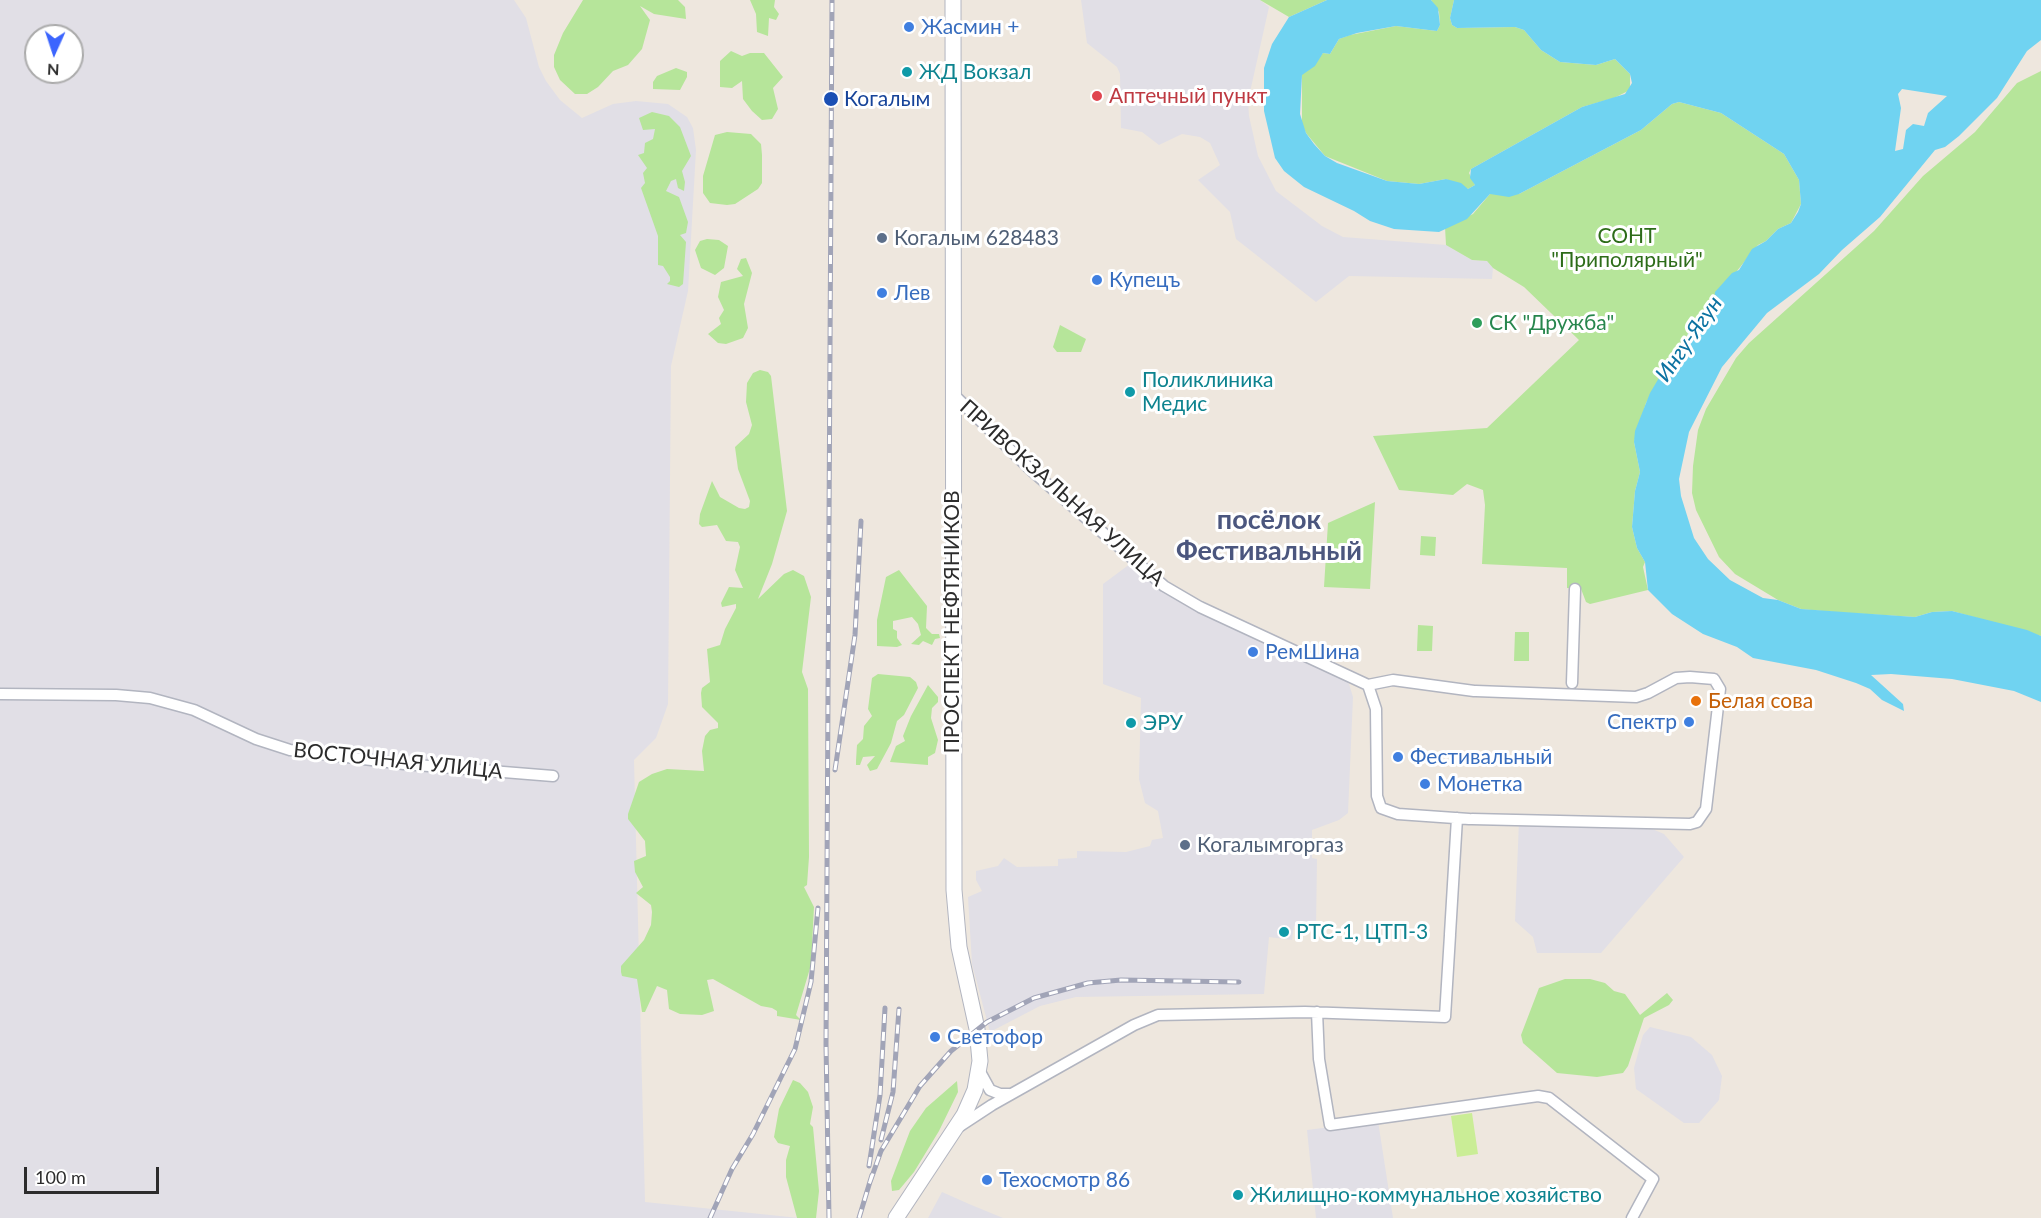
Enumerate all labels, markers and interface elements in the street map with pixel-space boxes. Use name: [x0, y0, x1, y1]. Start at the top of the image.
place label: Жасмин +: [921, 14, 1019, 40]
marker: Жасмин +: [902, 20, 916, 34]
north arrow: [24, 24, 84, 84]
place label: ЖД Вокзал: [919, 59, 1031, 85]
text: N: [46, 61, 60, 80]
marker: ЖД Вокзал: [900, 65, 914, 79]
place label: Аптечный пункт: [1109, 83, 1267, 109]
place label: Когалым: [844, 86, 930, 112]
marker: Аптечный пункт: [1090, 89, 1104, 103]
marker: Когалым: [822, 90, 840, 108]
park label: СОНТ "Приполярный": [1551, 223, 1703, 273]
place label: Когалым 628483: [894, 225, 1059, 251]
marker: Когалым 628483: [875, 231, 889, 245]
place label: Купецъ: [1109, 267, 1180, 293]
marker: Купецъ: [1090, 273, 1104, 287]
place label: Лев: [894, 280, 930, 306]
marker: Лев: [875, 286, 889, 300]
water label: Ингу-Ягун: [1650, 291, 1728, 387]
place label: СК "Дружба": [1489, 310, 1614, 336]
marker: СК "Дружба": [1470, 316, 1484, 330]
place label: Поликлиника Медис: [1142, 367, 1274, 417]
marker: Поликлиника Медис: [1123, 385, 1137, 399]
street label: ПРИВОКЗАЛЬНАЯ УЛИЦА: [955, 395, 1169, 591]
street label: ПРОСПЕКТ НЕФТЯНИКОВ: [939, 490, 965, 754]
district label: посёлок Фестивальный: [1176, 504, 1362, 567]
place label: РемШина: [1265, 639, 1360, 665]
marker: РемШина: [1246, 645, 1260, 659]
place label: Белая сова: [1708, 688, 1813, 714]
marker: Белая сова: [1689, 694, 1703, 708]
place label: Спектр: [1607, 709, 1677, 735]
place label: ЭРУ: [1143, 710, 1183, 736]
marker: Спектр: [1682, 715, 1696, 729]
marker: ЭРУ: [1124, 716, 1138, 730]
street label: ВОСТОЧНАЯ УЛИЦА: [292, 737, 504, 785]
place label: Фестивальный: [1410, 744, 1552, 770]
marker: Фестивальный: [1391, 750, 1405, 764]
place label: Монетка: [1437, 771, 1523, 797]
marker: Монетка: [1418, 777, 1432, 791]
place label: Когалымгоргаз: [1197, 832, 1344, 858]
marker: Когалымгоргаз: [1178, 838, 1192, 852]
place label: РТС-1, ЦТП-3: [1296, 919, 1428, 945]
marker: РТС-1, ЦТП-3: [1277, 925, 1291, 939]
place label: Светофор: [947, 1024, 1043, 1050]
marker: Светофор: [928, 1030, 942, 1044]
scale bar: [27, 1155, 162, 1193]
text: 100 m: [35, 1166, 86, 1188]
place label: Техосмотр 86: [999, 1167, 1130, 1193]
marker: Техосмотр 86: [980, 1173, 994, 1187]
place label: Жилищно-коммунальное хозяйство: [1250, 1182, 1602, 1208]
marker: Жилищно-коммунальное хозяйство: [1231, 1188, 1245, 1202]

